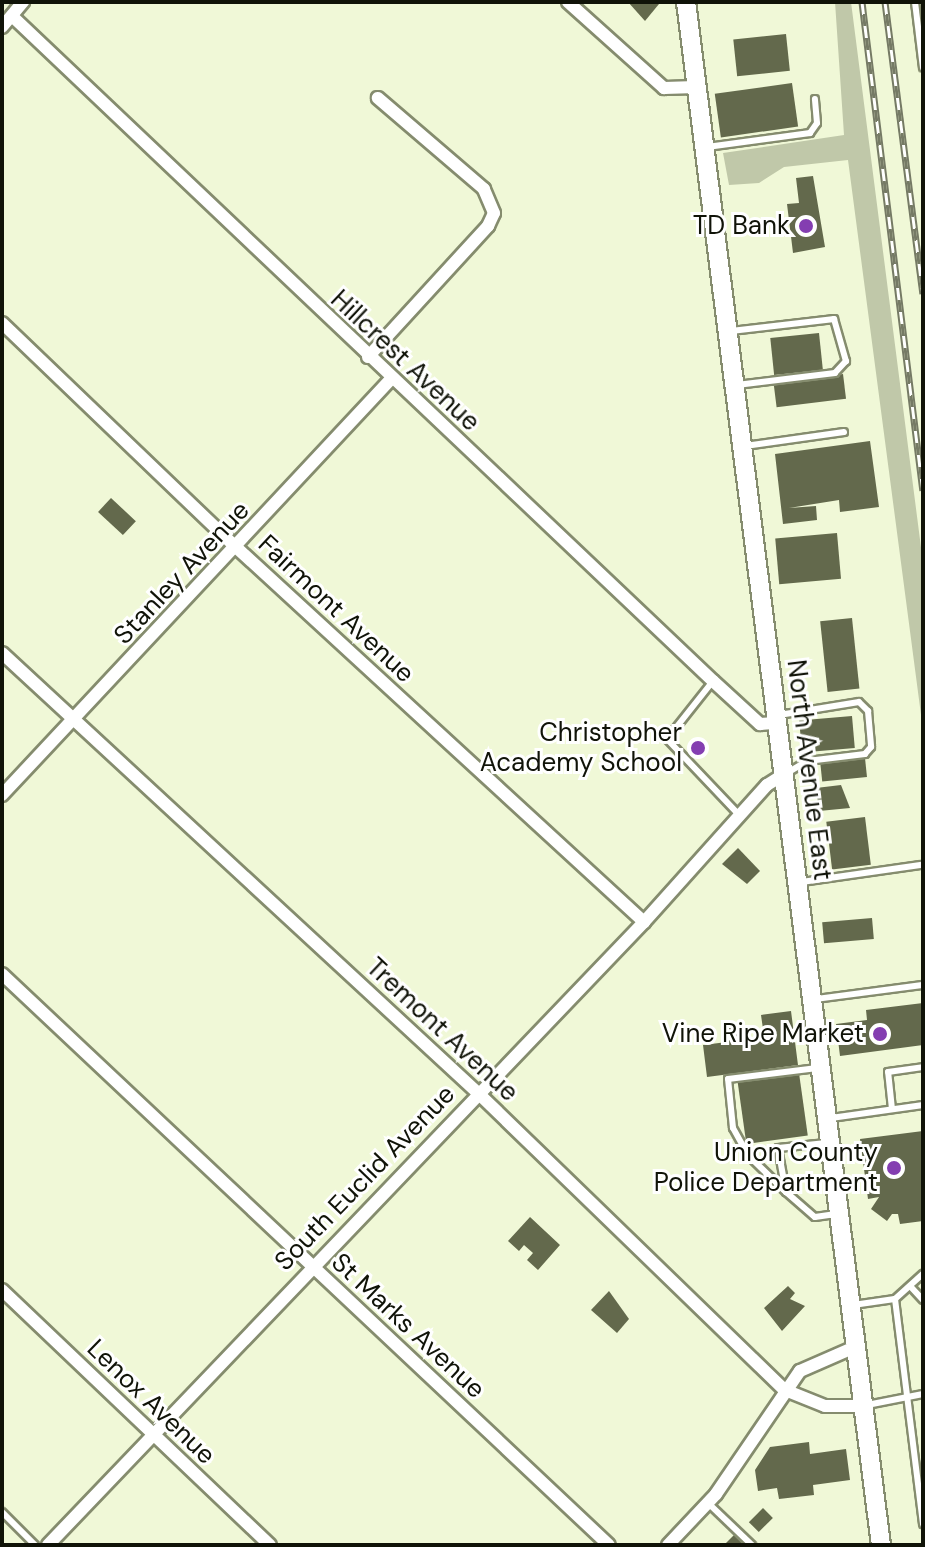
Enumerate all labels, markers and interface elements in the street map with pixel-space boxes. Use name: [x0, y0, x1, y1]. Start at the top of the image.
place label: TD Bank: [693, 210, 790, 242]
marker: TD Bank: [797, 217, 815, 235]
street label: Hillcrest Avenue: [324, 284, 486, 438]
street label: Stanley Avenue: [108, 495, 256, 651]
street label: Fairmont Avenue: [251, 529, 421, 689]
street label: North Avenue East: [780, 658, 838, 882]
place label: Christopher Academy School: [480, 717, 682, 778]
marker: Christopher Academy School: [689, 739, 707, 757]
street label: Tremont Avenue: [360, 952, 524, 1108]
place label: Vine Ripe Market: [662, 1018, 864, 1050]
marker: Vine Ripe Market: [871, 1025, 889, 1043]
street label: South Euclid Avenue: [269, 1079, 461, 1277]
place label: Union County Police Department: [654, 1137, 878, 1198]
marker: Union County Police Department: [885, 1159, 903, 1177]
street label: St Marks Avenue: [325, 1247, 491, 1405]
street label: Lenox Avenue: [81, 1333, 221, 1471]

